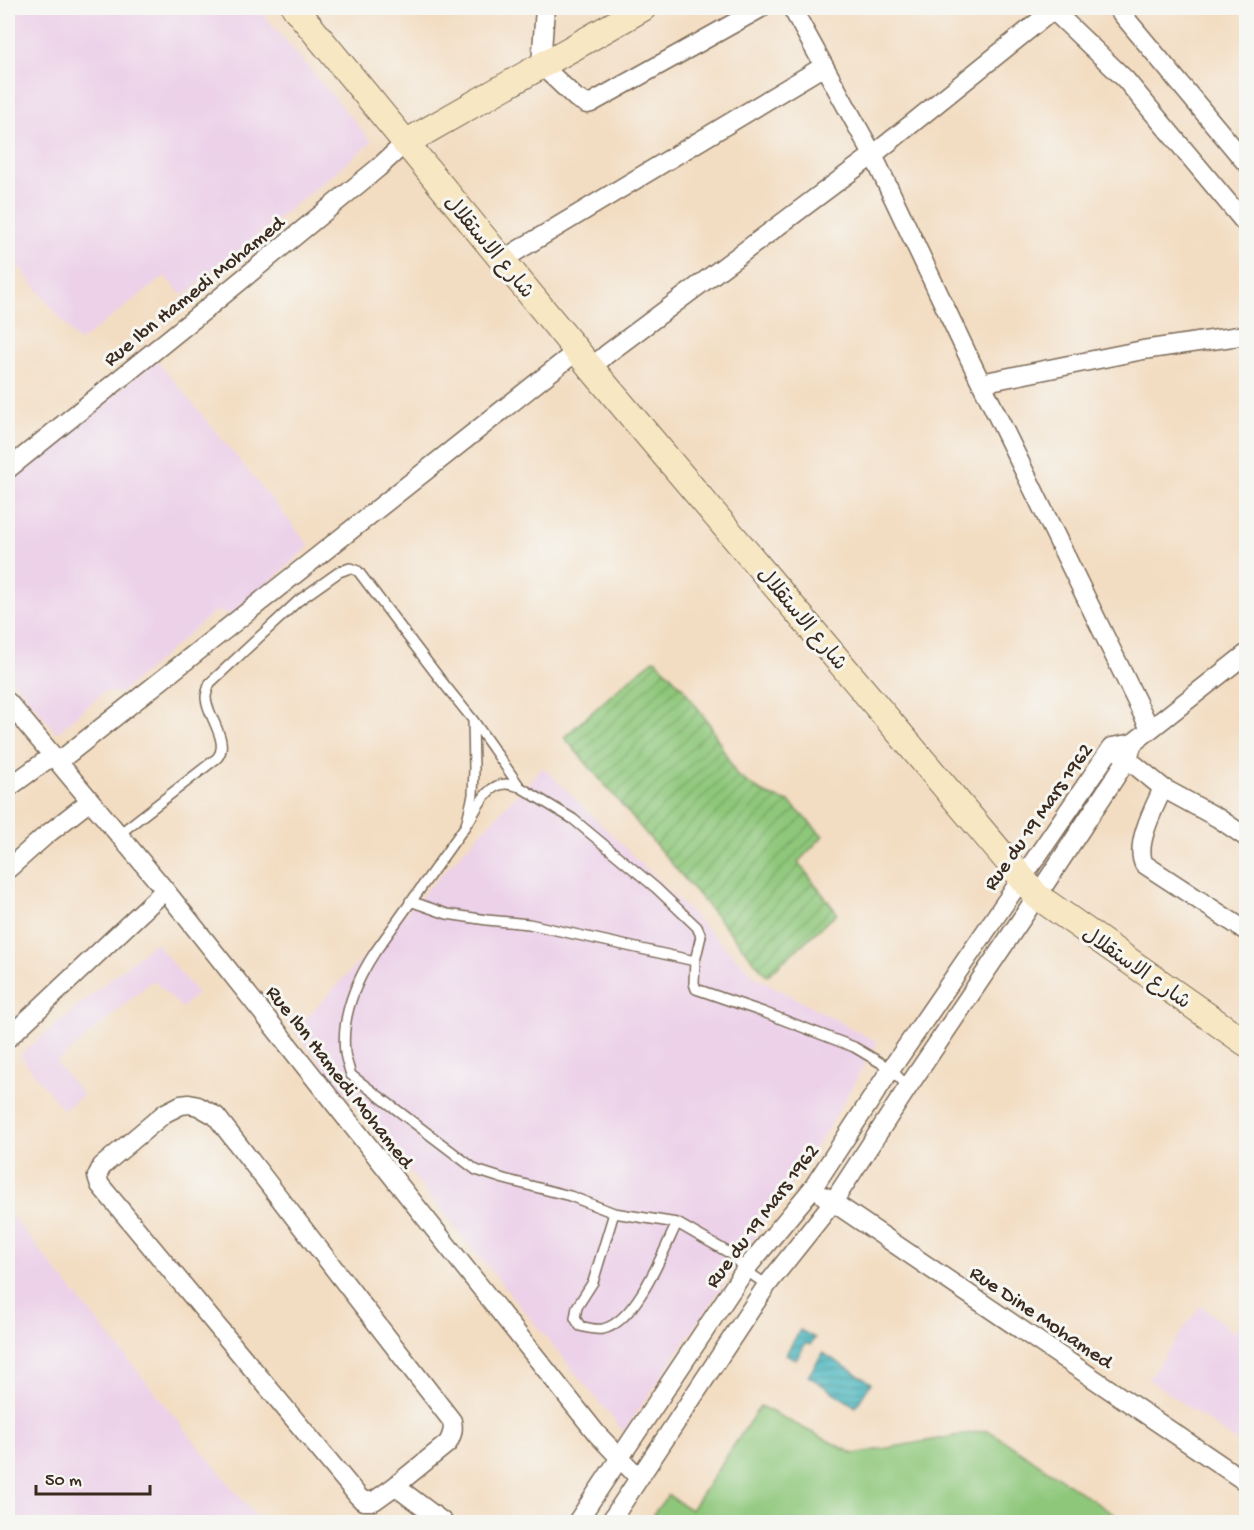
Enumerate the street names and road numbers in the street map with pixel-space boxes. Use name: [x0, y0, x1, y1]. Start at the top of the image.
street label: شارع الاستقلال: [437, 192, 538, 305]
street label: Rue Ibn Hamedi Mohamed: [100, 211, 292, 373]
street label: شارع الاستقلال: [750, 564, 851, 677]
street label: Rue du 19 Mars 1962: [980, 740, 1100, 896]
street label: شارع الاستقلال: [1076, 923, 1194, 1017]
street label: Rue Ibn Hamedi Mohamed: [259, 982, 419, 1176]
street label: Rue du 19 Mars 1962: [701, 1140, 826, 1294]
street label: Rue Dine Mohamed: [964, 1262, 1118, 1377]

